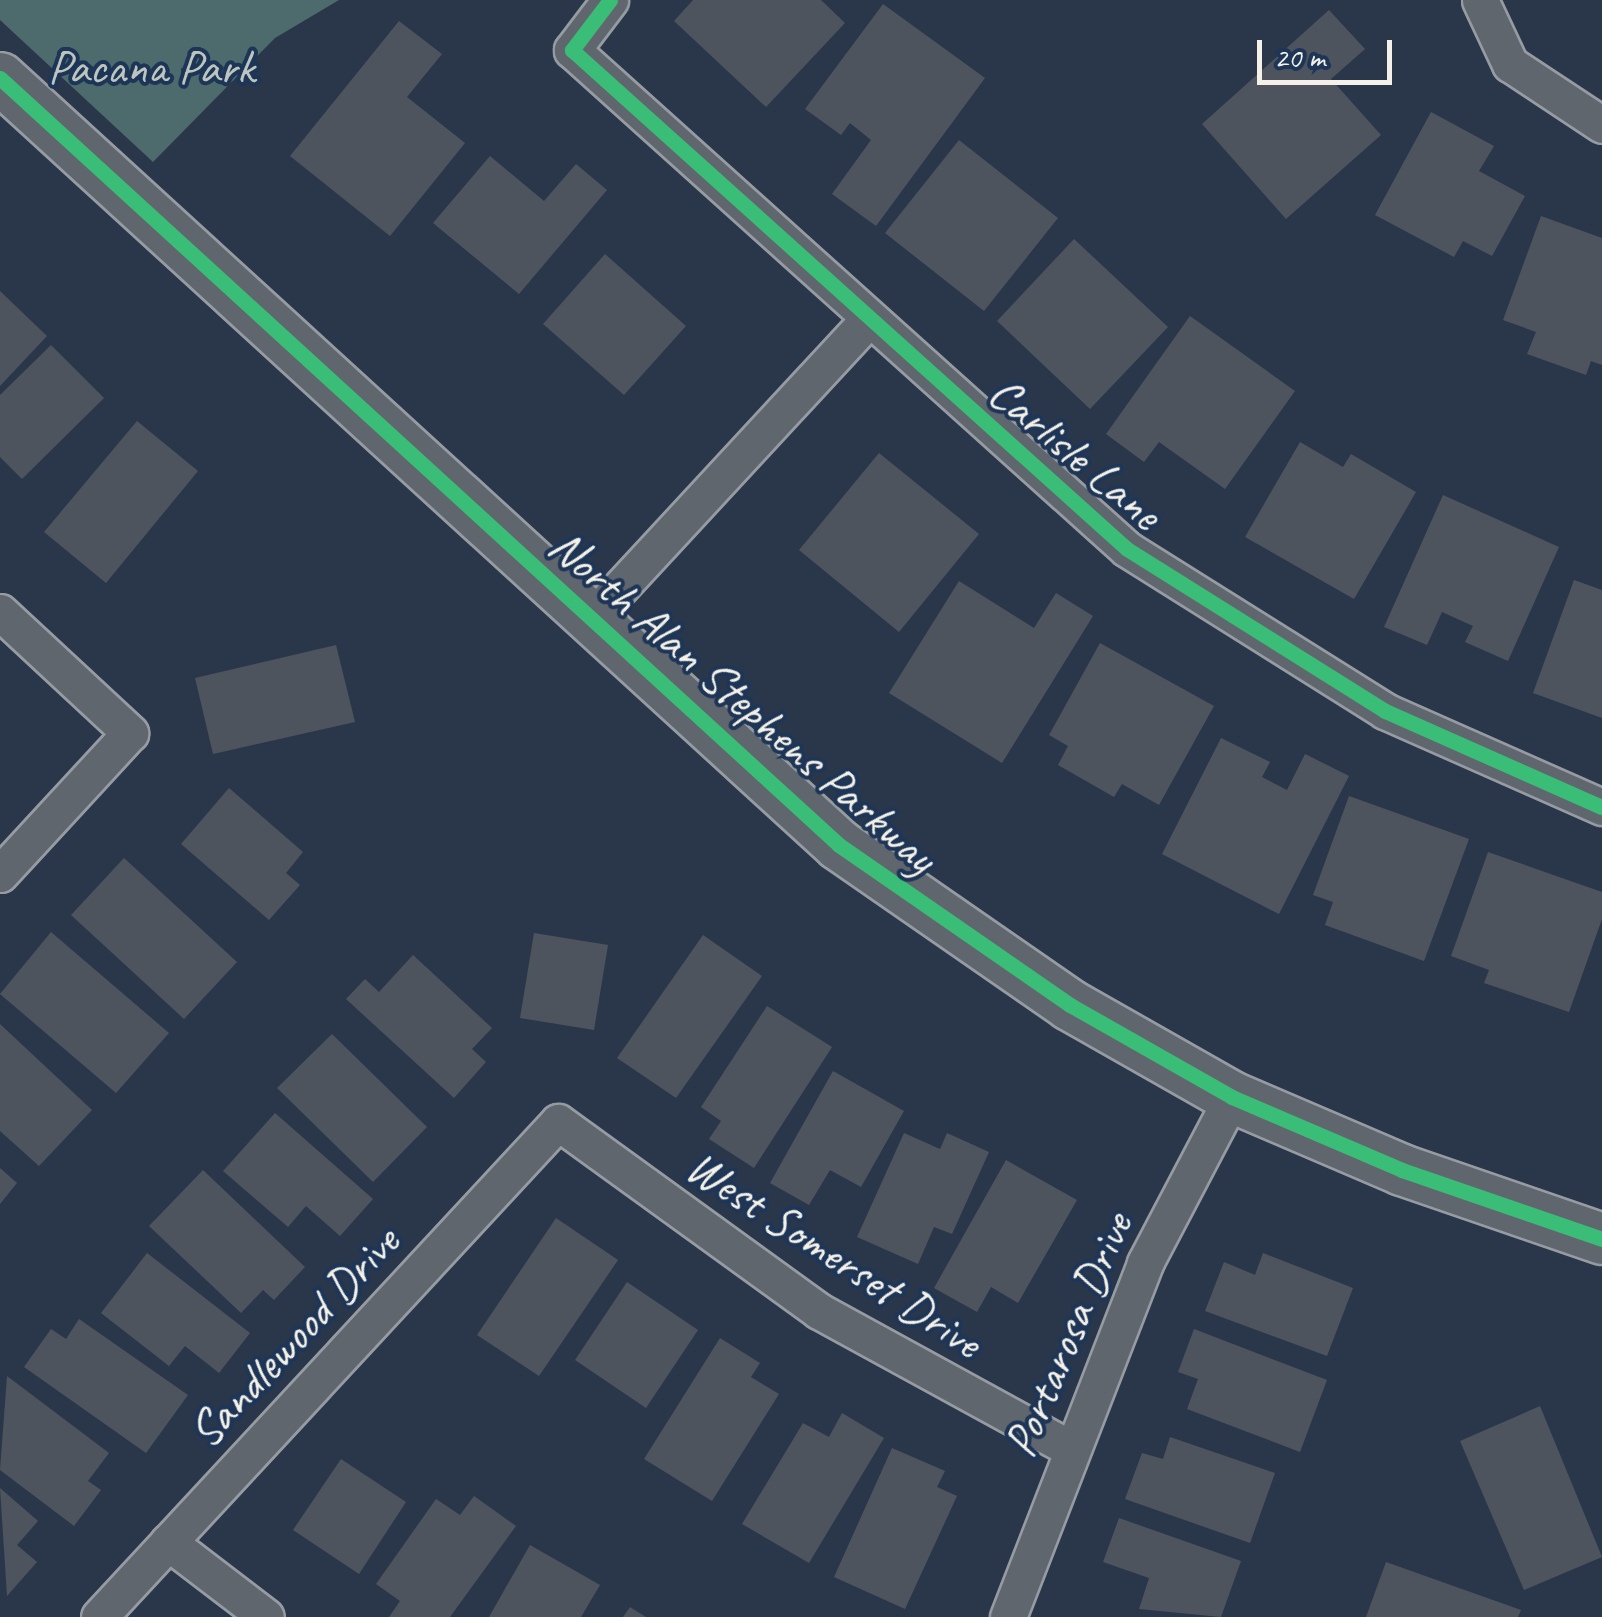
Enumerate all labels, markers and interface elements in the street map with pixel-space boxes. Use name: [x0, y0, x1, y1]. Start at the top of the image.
scale bar: [1262, 20, 1397, 82]
text: 20 m: [1274, 38, 1325, 76]
park label: Pacana Park: [48, 39, 254, 97]
street label: Carlisle Lane: [977, 364, 1173, 542]
street label: North Alan Stephens Parkway: [537, 517, 949, 885]
street label: West Somerset Drive: [676, 1137, 992, 1371]
street label: Portarosa Drive: [991, 1204, 1145, 1466]
street label: Sandlewood Drive: [176, 1214, 412, 1460]

